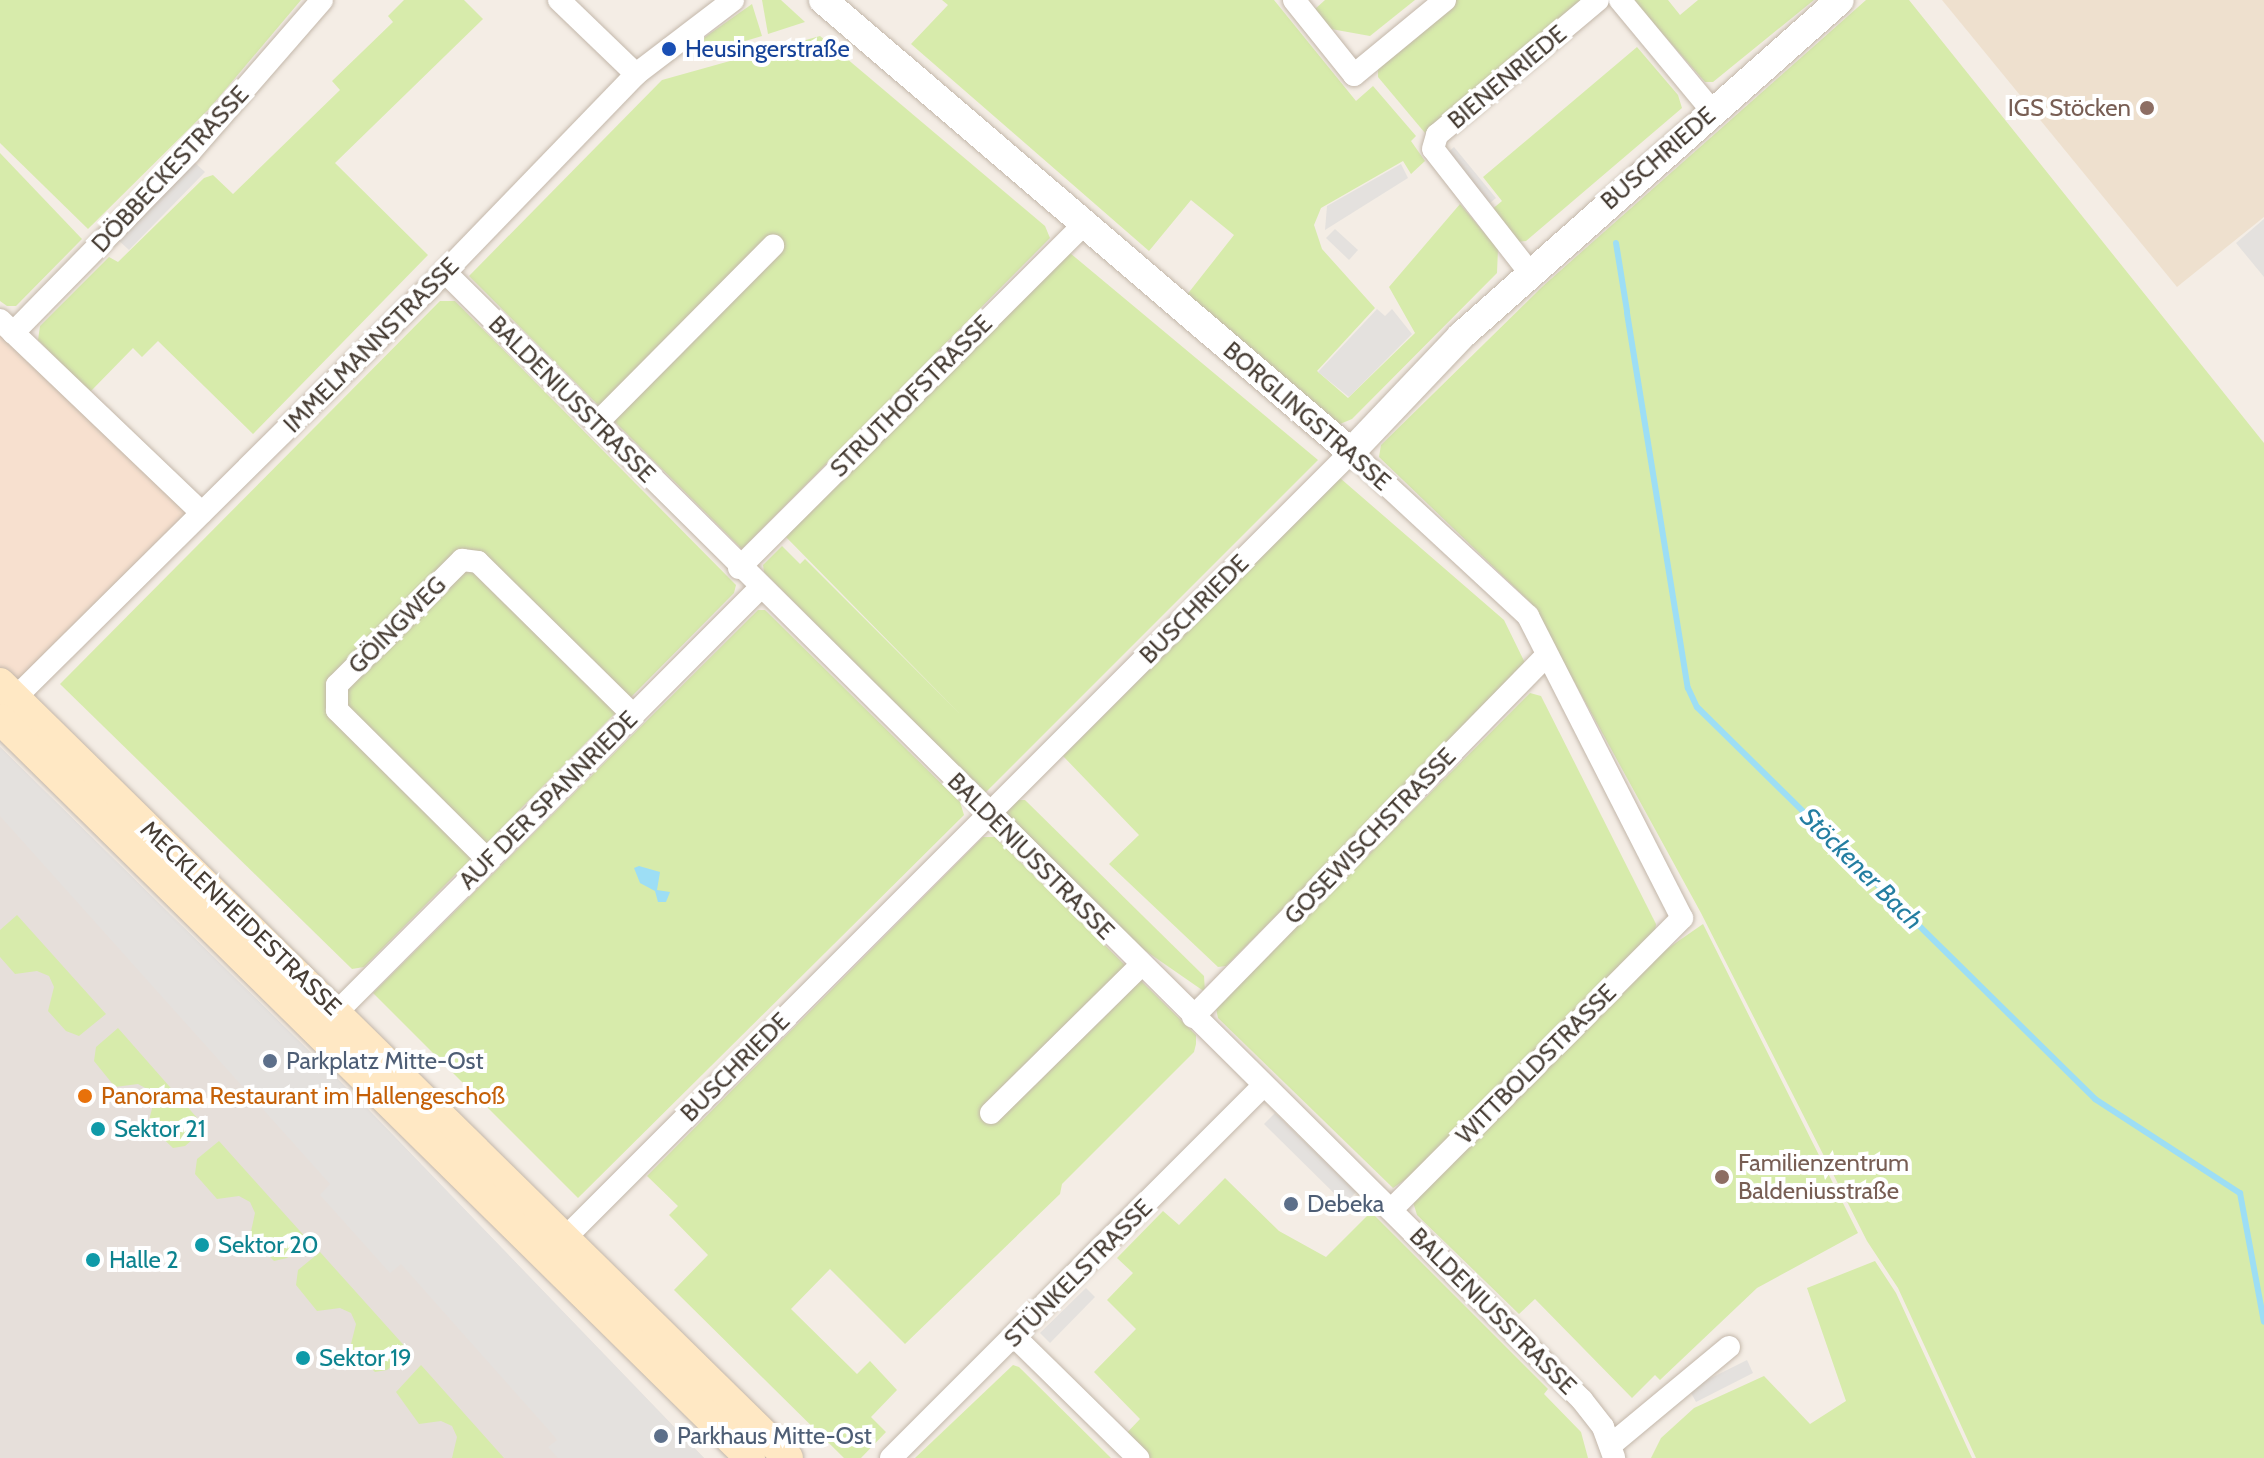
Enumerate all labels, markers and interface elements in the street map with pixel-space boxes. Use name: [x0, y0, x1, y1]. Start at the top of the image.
street label: BIENENRIEDE: [1442, 19, 1572, 135]
place label: Heusingerstraße: [685, 35, 850, 63]
marker: Heusingerstraße: [660, 40, 678, 58]
street label: DÖBBECKESTRASSE: [86, 80, 254, 258]
place label: IGS Stöcken: [2008, 94, 2131, 122]
marker: IGS Stöcken: [2138, 99, 2156, 117]
street label: BUSCHRIEDE: [1595, 101, 1721, 215]
street label: IMMELMANNSTRASSE: [278, 252, 464, 438]
street label: STRUTHOFSTRASSE: [824, 309, 998, 483]
street label: BALDENIUSSTRASSE: [483, 310, 661, 488]
street label: BORGLINGSTRASSE: [1218, 336, 1396, 496]
street label: BUSCHRIEDE: [1134, 549, 1254, 669]
street label: GÖINGWEG: [342, 570, 452, 680]
street label: AUF DER SPANNRIEDE: [453, 705, 643, 895]
street label: GOSEWISCHSTRASSE: [1278, 742, 1462, 930]
street label: BALDENIUSSTRASSE: [942, 767, 1120, 945]
water label: Stöckener Bach: [1794, 802, 1928, 936]
street label: MECKLENHEIDESTRASSE: [135, 815, 347, 1021]
street label: WITTBOLDSTRASSE: [1450, 978, 1622, 1150]
street label: BUSCHRIEDE: [675, 1007, 795, 1127]
place label: Parkplatz Mitte-Ost: [286, 1047, 484, 1075]
marker: Parkplatz Mitte-Ost: [261, 1052, 279, 1070]
place label: Panorama Restaurant im Hallengeschoß: [101, 1082, 505, 1110]
marker: Panorama Restaurant im Hallengeschoß: [76, 1087, 94, 1105]
place label: Sektor 21: [114, 1115, 206, 1143]
marker: Sektor 21: [89, 1120, 107, 1138]
place label: Familienzentrum Baldeniusstraße: [1738, 1149, 1909, 1205]
marker: Familienzentrum Baldeniusstraße: [1713, 1168, 1731, 1186]
place label: Debeka: [1307, 1190, 1384, 1218]
street label: STÜNKELSTRASSE: [998, 1193, 1158, 1353]
marker: Debeka: [1282, 1195, 1300, 1213]
street label: BALDENIUSSTRASSE: [1404, 1222, 1582, 1400]
place label: Sektor 20: [218, 1231, 319, 1259]
marker: Sektor 20: [193, 1236, 211, 1254]
place label: Halle 2: [109, 1246, 179, 1274]
marker: Halle 2: [84, 1251, 102, 1269]
place label: Sektor 19: [319, 1344, 412, 1372]
marker: Sektor 19: [294, 1349, 312, 1367]
place label: Parkhaus Mitte-Ost: [677, 1422, 872, 1450]
marker: Parkhaus Mitte-Ost: [652, 1427, 670, 1445]

